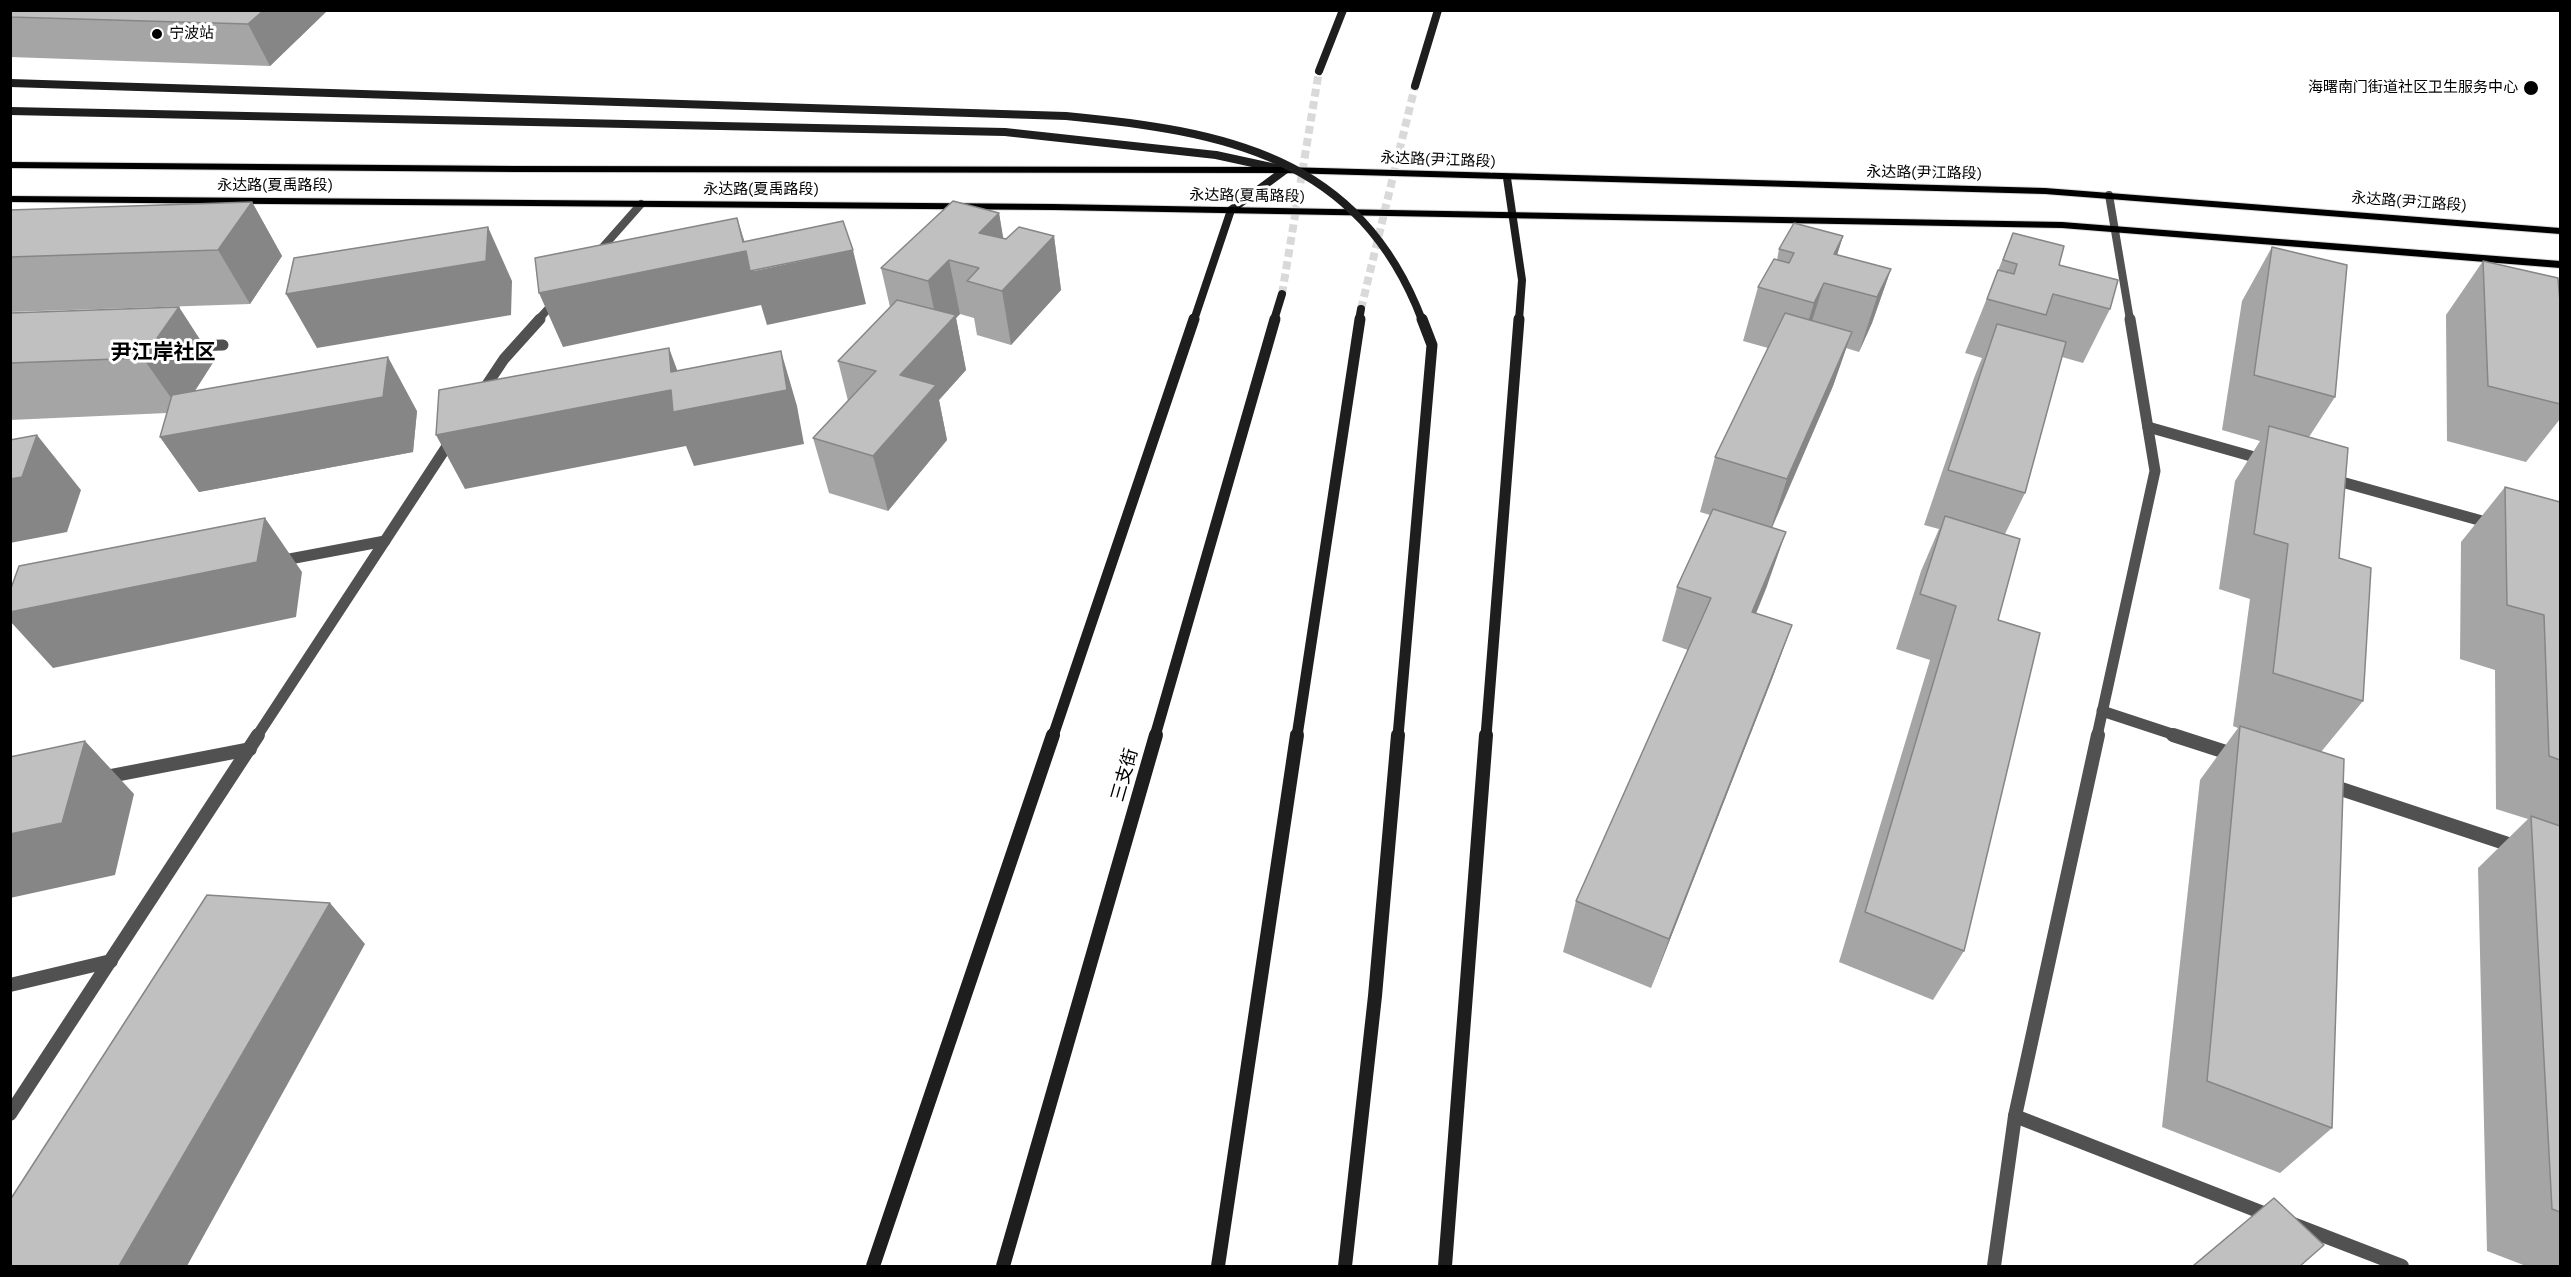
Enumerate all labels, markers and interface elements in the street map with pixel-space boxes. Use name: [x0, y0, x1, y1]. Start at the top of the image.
place label: 宁波站: [169, 25, 214, 43]
marker: 宁波站: [150, 27, 164, 41]
place label: 海曙南门街道社区卫生服务中心: [2308, 79, 2518, 97]
marker: 海曙南门街道社区卫生服务中心: [2522, 79, 2540, 97]
street label: 永达路(尹江路段): [1380, 149, 1496, 171]
street label: 永达路(尹江路段): [1866, 163, 1982, 183]
street label: 永达路(夏禹路段): [217, 177, 333, 195]
street label: 永达路(夏禹路段): [703, 181, 819, 199]
street label: 永达路(夏禹路段): [1189, 186, 1305, 206]
street label: 永达路(尹江路段): [2351, 189, 2467, 215]
district label: 尹江岸社区: [111, 340, 215, 366]
street label: 三支街: [1107, 746, 1143, 804]

